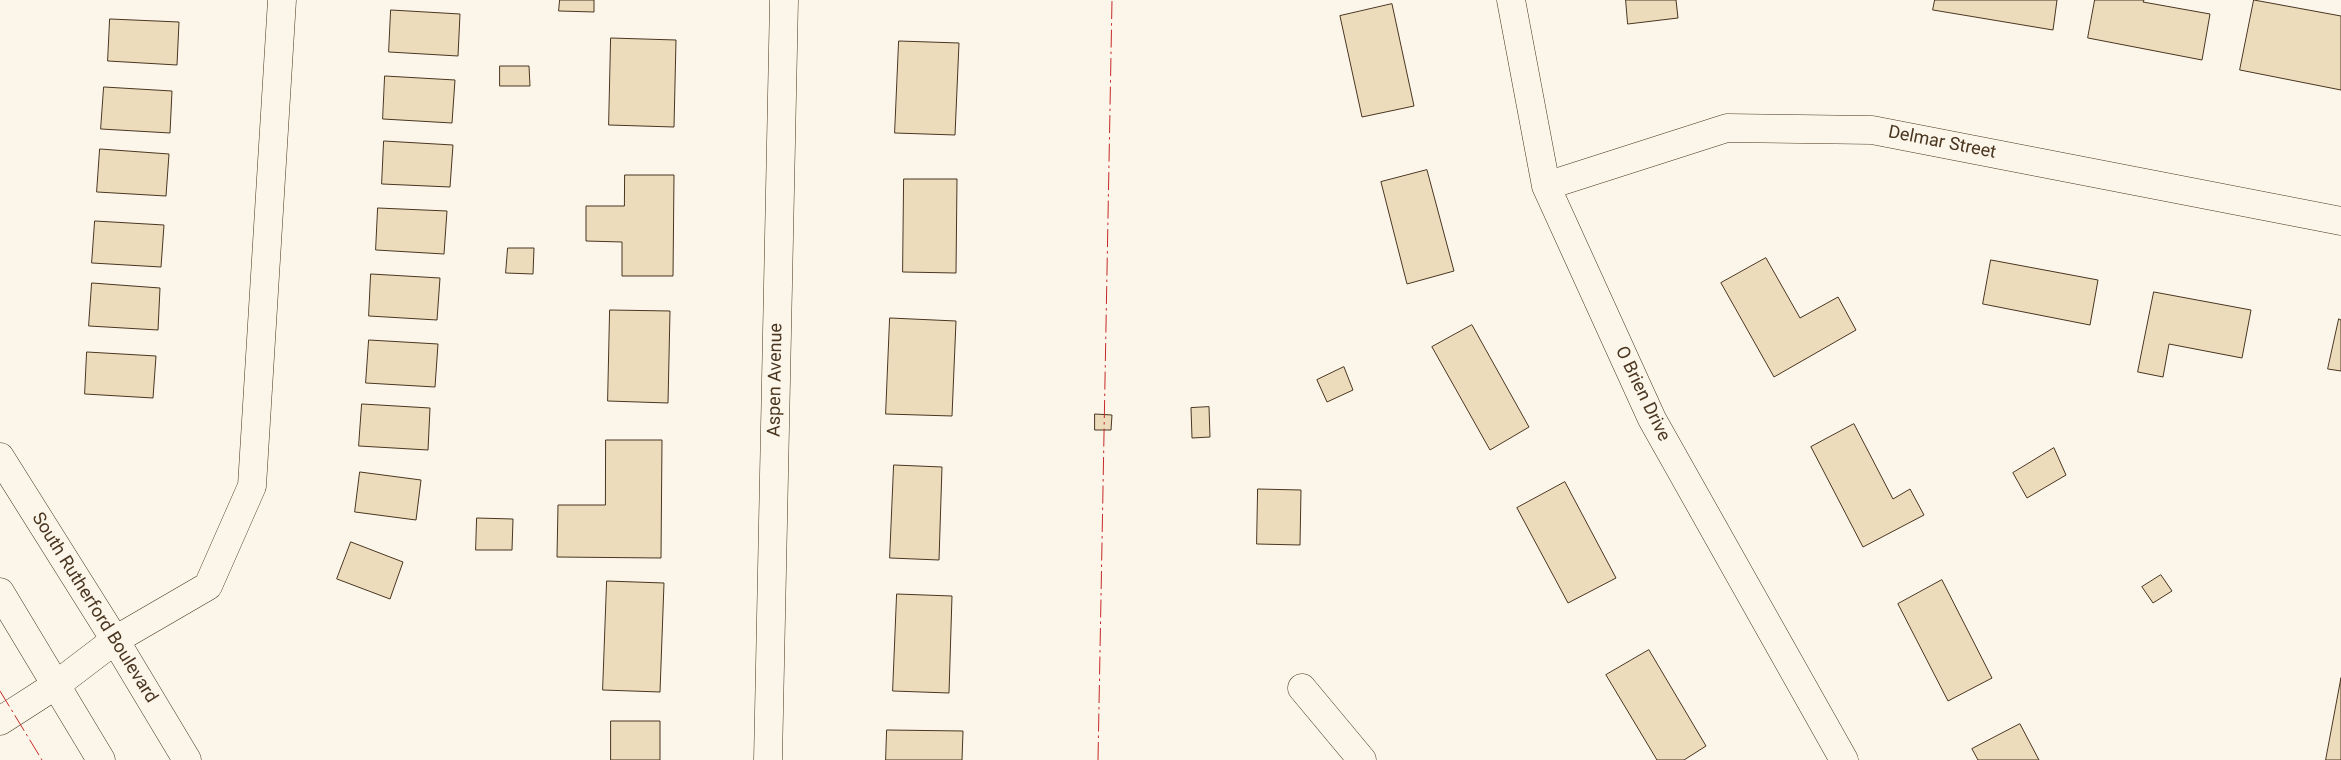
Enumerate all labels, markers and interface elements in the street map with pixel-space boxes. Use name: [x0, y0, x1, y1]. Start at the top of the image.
street label: Delmar Street: [1886, 122, 1998, 164]
street label: Aspen Avenue: [764, 323, 788, 437]
street label: O Brien Drive: [1610, 343, 1674, 445]
street label: South Rutherford Boulevard: [26, 509, 162, 707]

